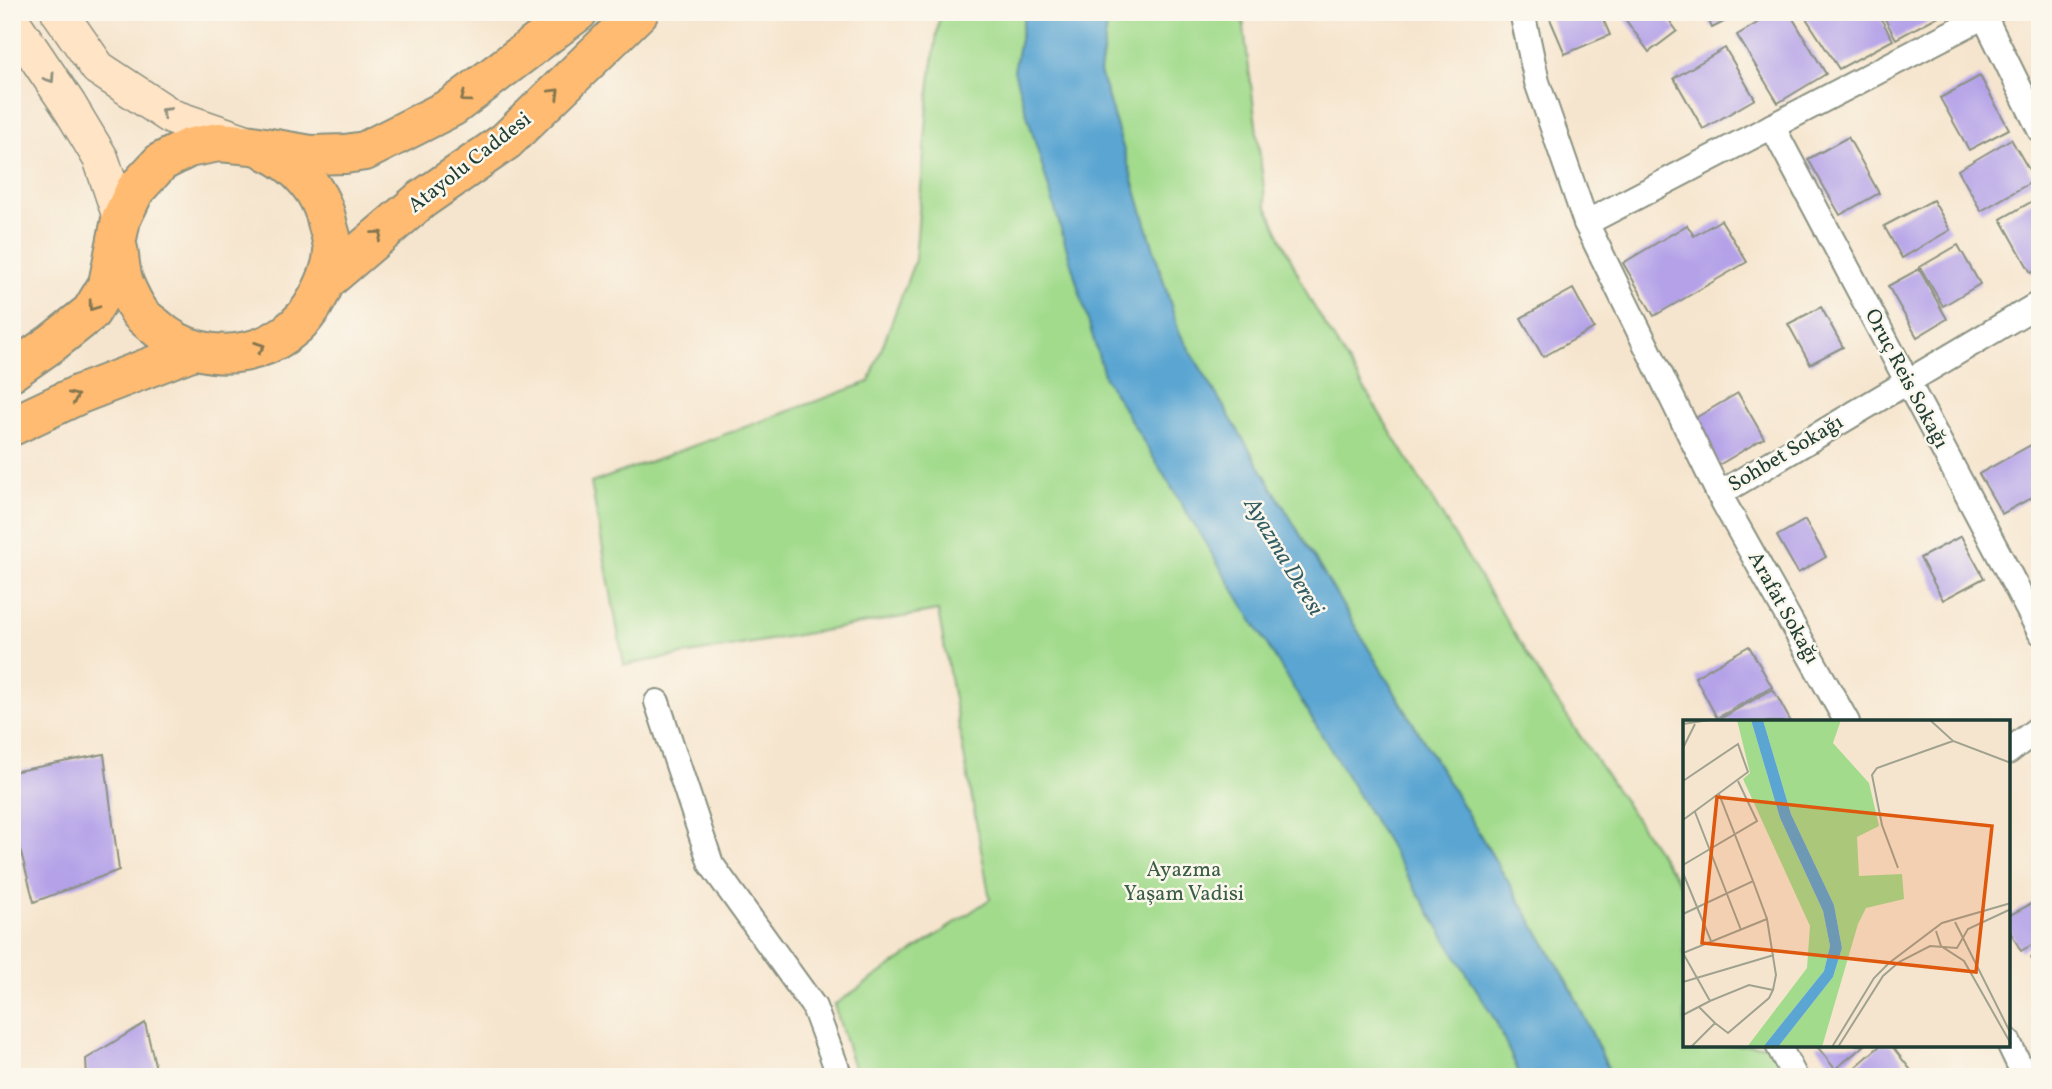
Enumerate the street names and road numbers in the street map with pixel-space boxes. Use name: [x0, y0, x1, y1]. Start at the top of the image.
street label: Atayolu Caddesi: [402, 106, 538, 220]
street label: Oruç Reis Sokağı: [1857, 304, 1955, 454]
street label: Sohbet Sokağı: [1723, 408, 1849, 500]
street label: Arafat Sokağı: [1740, 547, 1826, 669]

